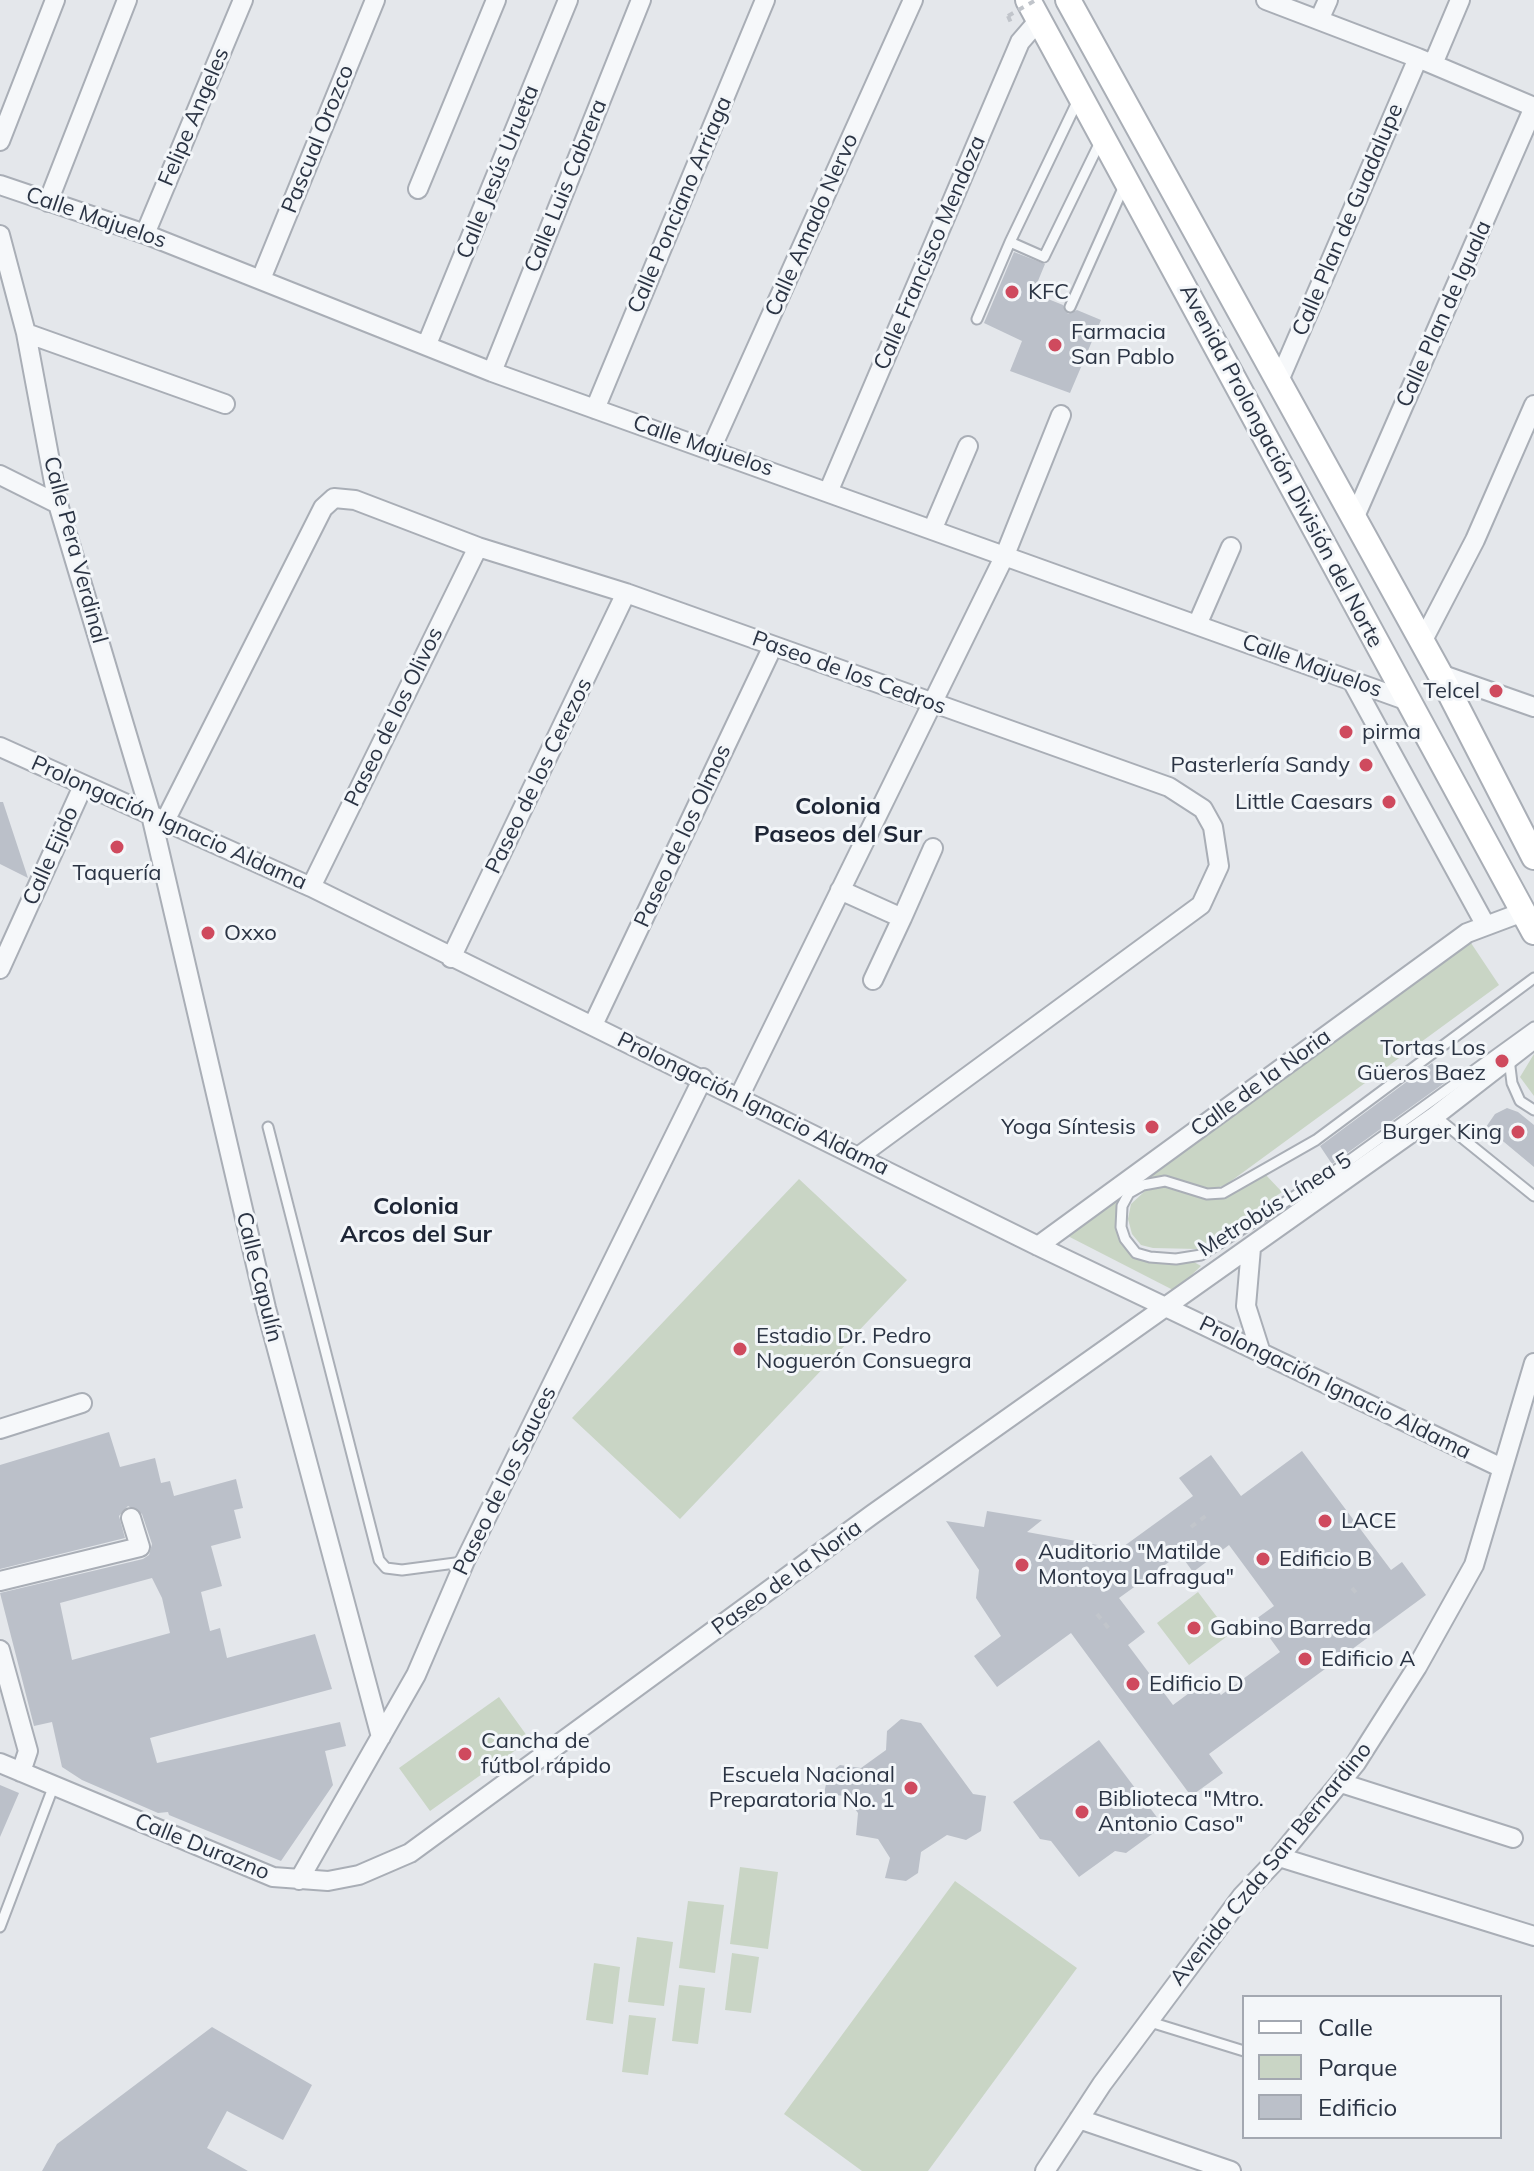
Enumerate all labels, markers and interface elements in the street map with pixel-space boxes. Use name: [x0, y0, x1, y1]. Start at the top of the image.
street label: Felipe Angeles: [153, 44, 235, 190]
street label: Pascual Orozco: [276, 61, 360, 217]
street label: Calle Jesús Urueta: [451, 81, 545, 263]
street label: Calle Ponciano Arriaga: [622, 93, 738, 317]
street label: Calle Luis Cabrera: [519, 96, 613, 276]
street label: Calle Plan de Guadalupe: [1287, 100, 1409, 340]
street label: Calle Amado Nervo: [760, 129, 864, 321]
street label: Calle Francisco Mendoza: [869, 132, 991, 374]
street label: Calle Majuelos: [22, 182, 170, 254]
street label: Calle Plan de Iguala: [1391, 217, 1497, 411]
place label: KFC: [1028, 279, 1069, 305]
street label: Avenida Prolongación División del Norte: [1174, 280, 1388, 652]
marker: KFC: [1003, 283, 1021, 301]
place label: Farmacia San Pablo: [1071, 319, 1175, 370]
marker: Farmacia San Pablo: [1046, 336, 1064, 354]
street label: Calle Majuelos: [629, 410, 777, 482]
street label: Calle Pera Verdinal: [37, 454, 113, 646]
street label: Paseo de los Olivos: [339, 623, 449, 811]
street label: Paseo de los Cedros: [748, 626, 950, 720]
street label: Calle Majuelos: [1239, 628, 1385, 704]
street label: Paseo de los Cerezos: [480, 674, 598, 878]
place label: Telcel: [1423, 678, 1480, 704]
marker: Telcel: [1487, 682, 1505, 700]
place label: pirma: [1362, 719, 1421, 745]
marker: pirma: [1337, 723, 1355, 741]
street label: Paseo de los Olmos: [629, 740, 737, 932]
street label: Prolongación Ignacio Aldama: [27, 750, 311, 896]
place label: Pasterlería Sandy: [1171, 752, 1350, 778]
marker: Pasterlería Sandy: [1357, 756, 1375, 774]
place label: Little Caesars: [1235, 789, 1373, 815]
district label: Colonia Paseos del Sur: [754, 793, 922, 849]
marker: Little Caesars: [1380, 793, 1398, 811]
street label: Calle Ejido: [18, 803, 84, 909]
marker: Taquería: [108, 838, 126, 856]
place label: Taquería: [72, 860, 162, 886]
place label: Oxxo: [224, 920, 277, 946]
marker: Oxxo: [199, 924, 217, 942]
street label: Calle de la Noria: [1186, 1023, 1336, 1143]
street label: Prolongación Ignacio Aldama: [613, 1027, 893, 1181]
place label: Tortas Los Güeros Baez: [1357, 1035, 1486, 1086]
marker: Tortas Los Güeros Baez: [1493, 1052, 1511, 1070]
place label: Yoga Síntesis: [1001, 1114, 1136, 1140]
marker: Yoga Síntesis: [1143, 1118, 1161, 1136]
place label: Burger King: [1382, 1119, 1502, 1145]
marker: Burger King: [1509, 1123, 1527, 1141]
street label: Metrobús Línea 5: [1193, 1147, 1357, 1263]
district label: Colonia Arcos del Sur: [340, 1193, 492, 1249]
street label: Calle Capulín: [230, 1209, 288, 1345]
street label: Prolongación Ignacio Aldama: [1195, 1311, 1475, 1465]
place label: Estadio Dr. Pedro Noguerón Consuegra: [756, 1323, 972, 1374]
marker: Estadio Dr. Pedro Noguerón Consuegra: [731, 1340, 749, 1358]
street label: Paseo de los Sauces: [448, 1382, 562, 1580]
place label: LACE: [1341, 1508, 1396, 1534]
marker: LACE: [1316, 1512, 1334, 1530]
street label: Paseo de la Noria: [707, 1515, 867, 1641]
place label: Auditorio "Matilde Montoya Lafragua": [1038, 1539, 1234, 1590]
place label: Edificio B: [1279, 1546, 1372, 1572]
marker: Edificio B: [1254, 1550, 1272, 1568]
marker: Auditorio "Matilde Montoya Lafragua": [1013, 1556, 1031, 1574]
place label: Gabino Barreda: [1210, 1615, 1371, 1641]
marker: Gabino Barreda: [1185, 1619, 1203, 1637]
place label: Edificio A: [1321, 1646, 1416, 1672]
marker: Edificio A: [1296, 1650, 1314, 1668]
place label: Edificio D: [1149, 1671, 1244, 1697]
marker: Edificio D: [1124, 1675, 1142, 1693]
place label: Cancha de fútbol rápido: [481, 1728, 611, 1780]
street label: Avenida Czda San Bernardino: [1165, 1737, 1377, 1991]
marker: Cancha de fútbol rápido: [456, 1745, 474, 1763]
place label: Escuela Nacional Preparatoria No. 1: [709, 1762, 895, 1814]
marker: Escuela Nacional Preparatoria No. 1: [902, 1779, 920, 1797]
place label: Biblioteca "Mtro. Antonio Caso": [1098, 1786, 1264, 1838]
marker: Biblioteca "Mtro. Antonio Caso": [1073, 1803, 1091, 1821]
street label: Calle Durazno: [131, 1808, 273, 1886]
legend: [1242, 1995, 1502, 2139]
text: Calle: [1318, 2012, 1373, 2042]
text: Parque: [1318, 2052, 1397, 2082]
text: Edificio: [1318, 2092, 1397, 2122]

